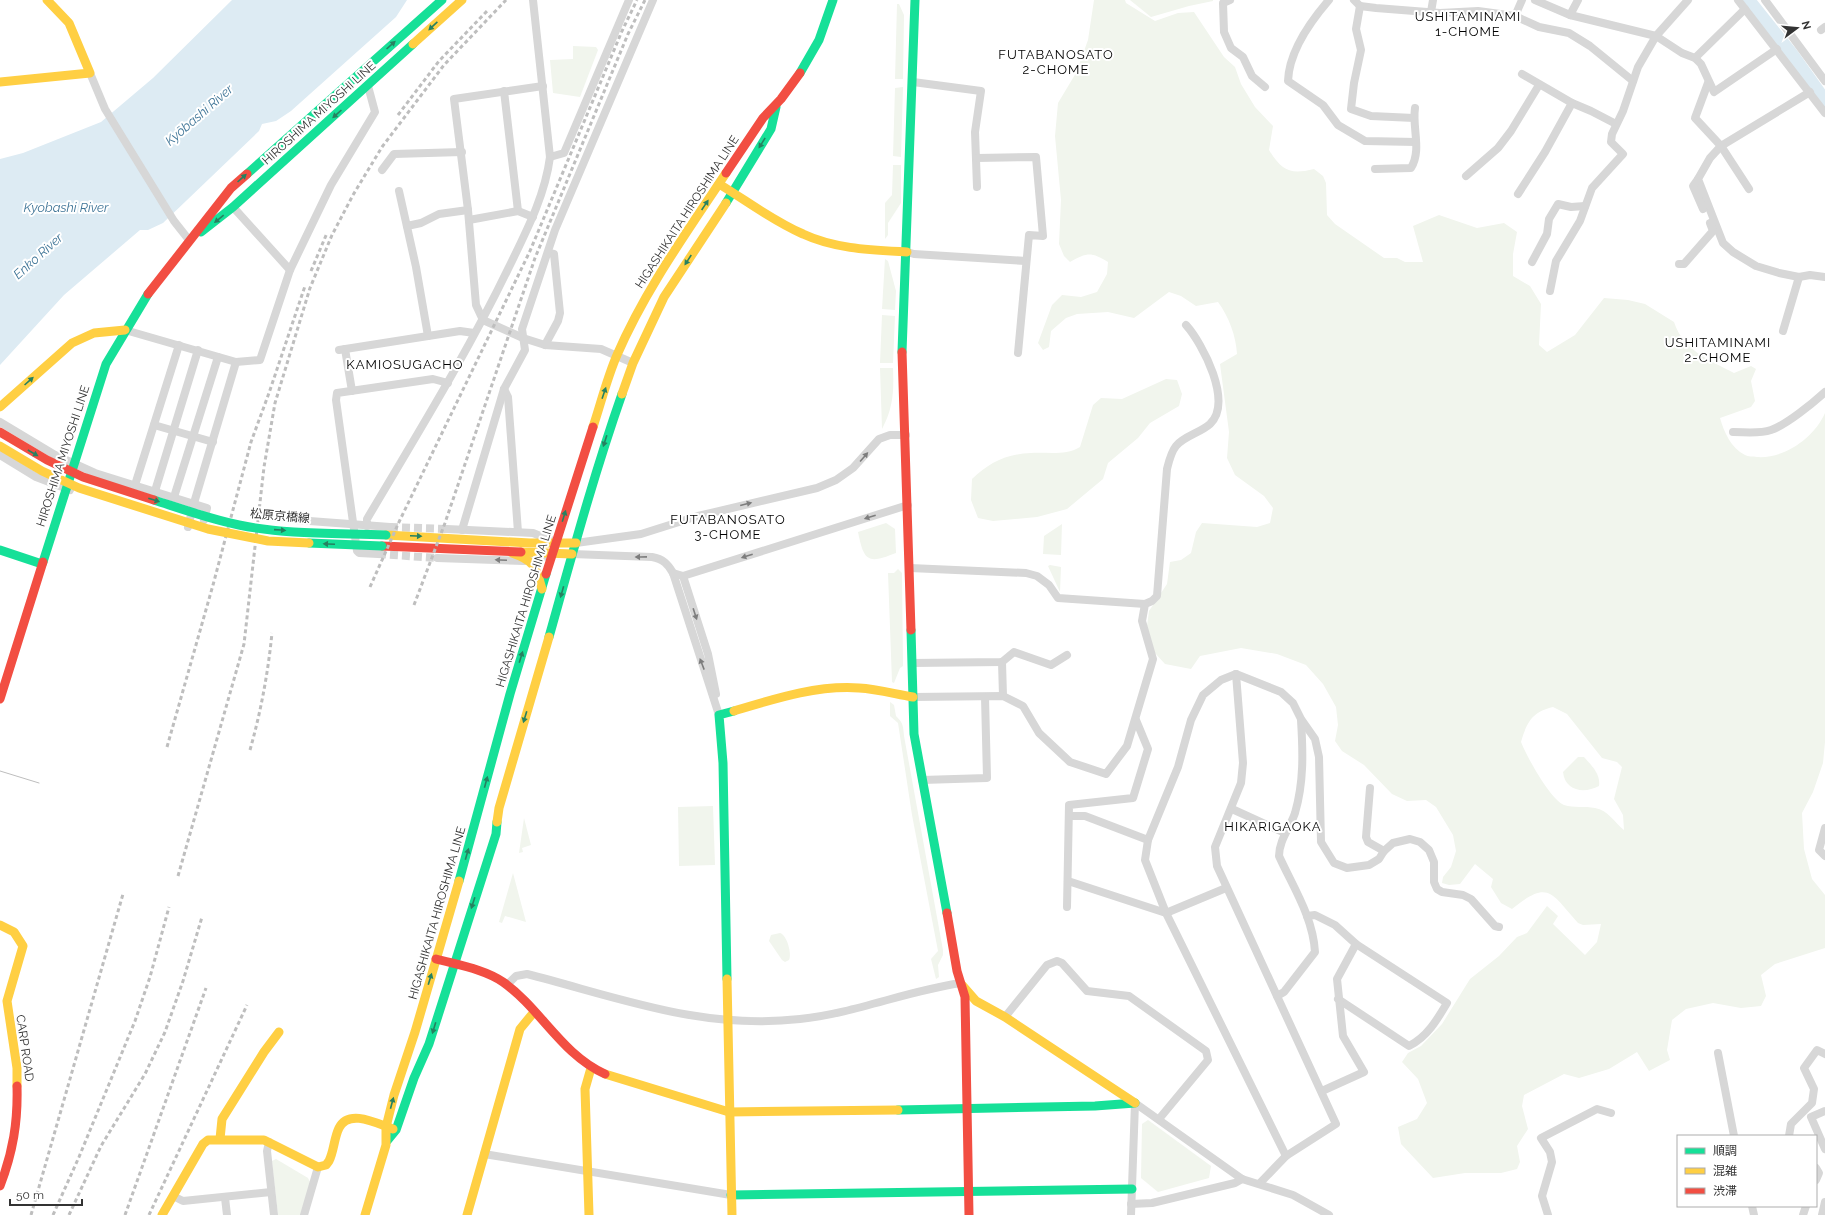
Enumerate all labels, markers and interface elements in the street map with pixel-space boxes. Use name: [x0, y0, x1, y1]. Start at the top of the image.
north arrow: [1777, 8, 1817, 48]
district label: USHITAMINAMI 1-CHOME: [1415, 9, 1521, 39]
text: N: [1799, 20, 1814, 31]
one-way arrow: [428, 21, 438, 31]
one-way arrow: [386, 40, 396, 50]
district label: FUTABANOSATO 2-CHOME: [998, 47, 1114, 77]
street label: HIROSHIMA MIYOSHI LINE: [259, 58, 379, 168]
water label: Kyōbashi River: [162, 81, 236, 148]
one-way arrow: [332, 109, 342, 119]
street label: HIGASHIKAITA HIROSHIMA LINE: [632, 133, 742, 291]
one-way arrow: [759, 137, 766, 149]
one-way arrow: [237, 174, 247, 183]
water label: Kyobashi River: [24, 200, 109, 215]
one-way arrow: [701, 200, 709, 211]
one-way arrow: [213, 214, 224, 223]
water label: Enko River: [10, 230, 66, 282]
one-way arrow: [684, 255, 692, 265]
district label: USHITAMINAMI 2-CHOME: [1665, 335, 1771, 365]
district label: KAMIOSUGACHO: [346, 357, 464, 372]
one-way arrow: [24, 377, 34, 386]
street label: HIROSHIMA MIYOSHI LINE: [34, 384, 92, 528]
one-way arrow: [601, 386, 607, 398]
one-way arrow: [602, 435, 608, 447]
one-way arrow: [27, 449, 39, 456]
one-way arrow: [859, 452, 868, 462]
one-way arrow: [148, 497, 160, 503]
one-way arrow: [739, 501, 752, 507]
street label: 松原京橋線: [249, 506, 311, 526]
one-way arrow: [561, 510, 567, 522]
district label: FUTABANOSATO 3-CHOME: [670, 512, 786, 542]
street label: HIGASHIKAITA HIROSHIMA LINE: [493, 513, 559, 689]
one-way arrow: [864, 514, 876, 520]
one-way arrow: [274, 527, 286, 533]
one-way arrow: [410, 533, 423, 539]
one-way arrow: [322, 541, 335, 547]
one-way arrow: [740, 553, 752, 559]
one-way arrow: [634, 554, 647, 560]
one-way arrow: [495, 557, 508, 563]
one-way arrow: [559, 586, 565, 598]
one-way arrow: [692, 608, 698, 620]
one-way arrow: [518, 651, 524, 663]
one-way arrow: [699, 658, 705, 670]
one-way arrow: [522, 711, 528, 723]
one-way arrow: [483, 776, 489, 788]
district label: HIKARIGAOKA: [1224, 819, 1322, 834]
street label: HIGASHIKAITA HIROSHIMA LINE: [406, 825, 468, 1001]
one-way arrow: [464, 848, 470, 860]
one-way arrow: [470, 898, 476, 910]
one-way arrow: [427, 972, 433, 984]
street label: CARP ROAD: [13, 1014, 37, 1083]
one-way arrow: [431, 1023, 437, 1035]
one-way arrow: [389, 1097, 395, 1109]
legend: [1677, 1135, 1817, 1207]
text: 順調: [1713, 1144, 1737, 1158]
text: 混雑: [1713, 1164, 1737, 1178]
scale bar: [10, 1181, 82, 1207]
text: 渋滞: [1713, 1184, 1737, 1198]
text: 50 m: [16, 1188, 44, 1202]

